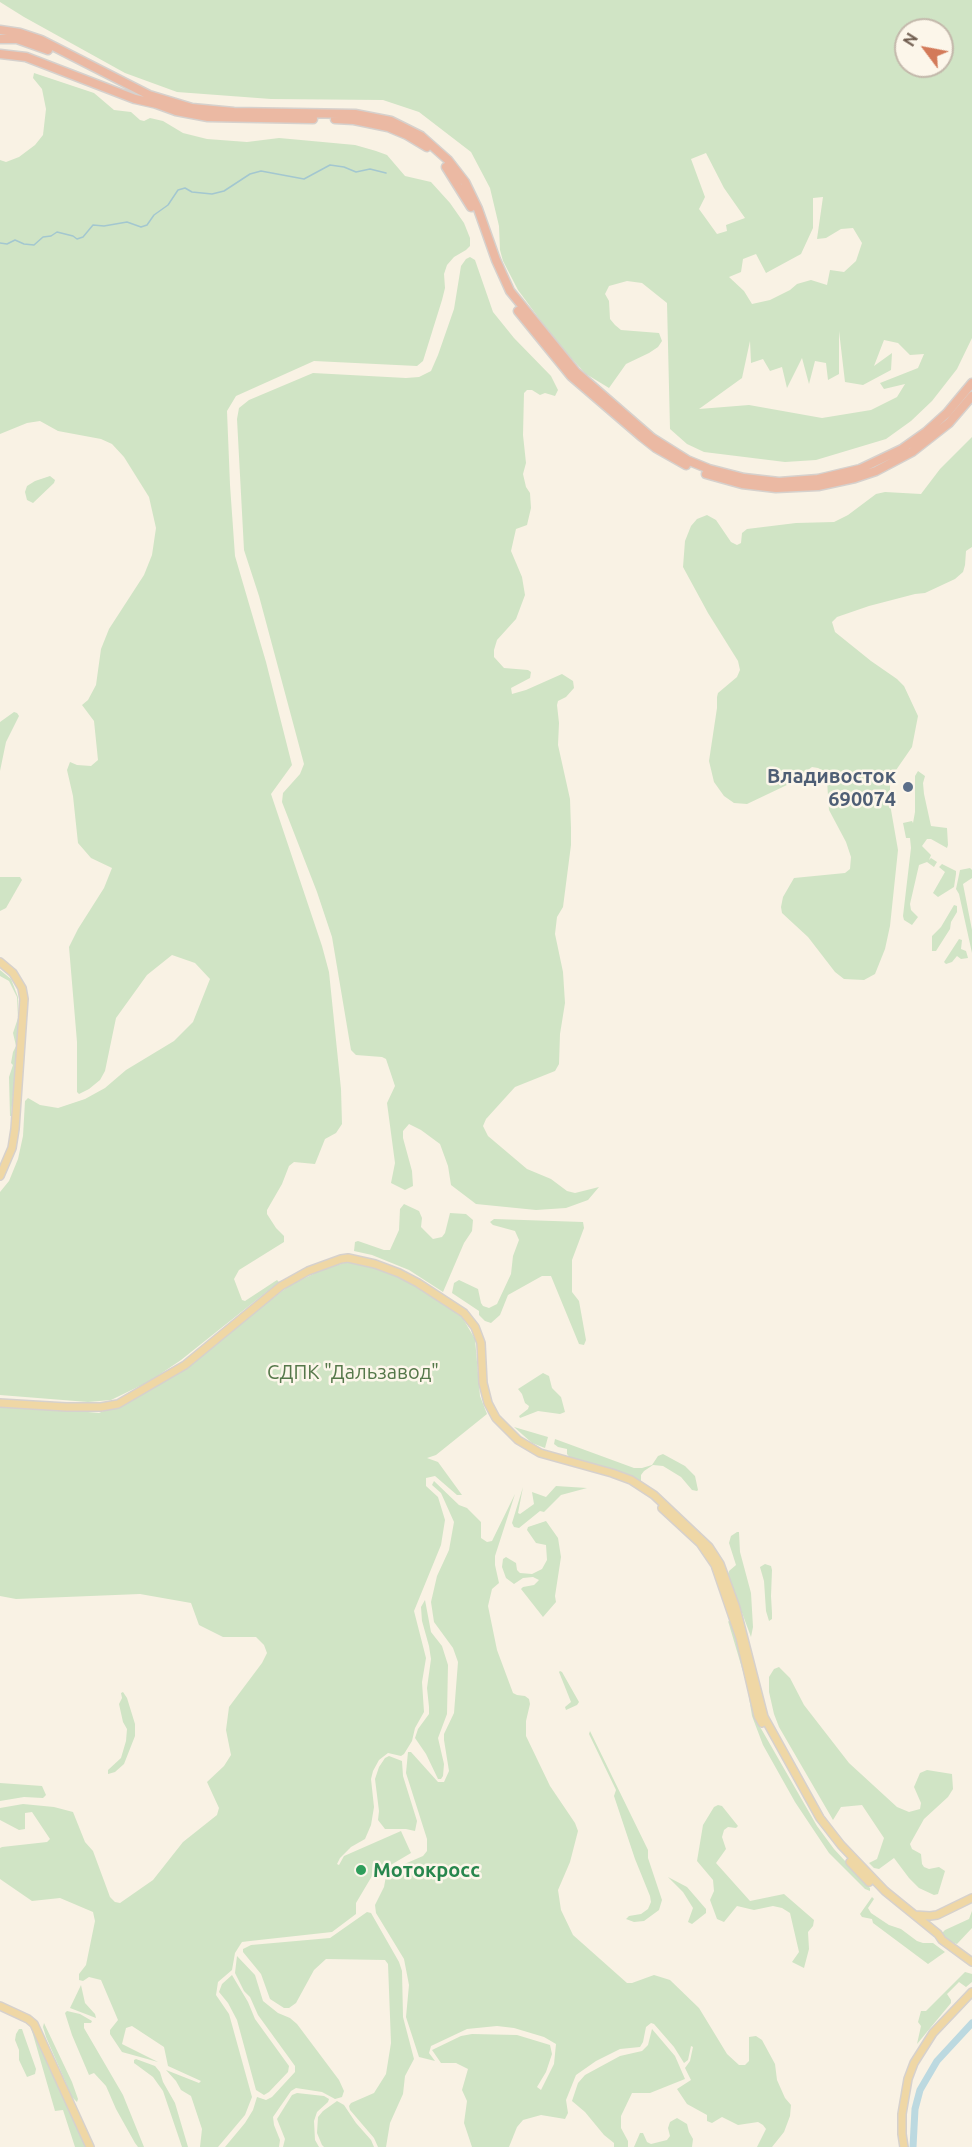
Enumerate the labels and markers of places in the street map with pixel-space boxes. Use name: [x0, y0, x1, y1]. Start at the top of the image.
place label: Владивосток 690074: [767, 764, 896, 811]
marker: Владивосток 690074: [901, 780, 915, 794]
place label: Мотокросс: [373, 1858, 480, 1882]
marker: Мотокросс: [354, 1863, 368, 1877]

